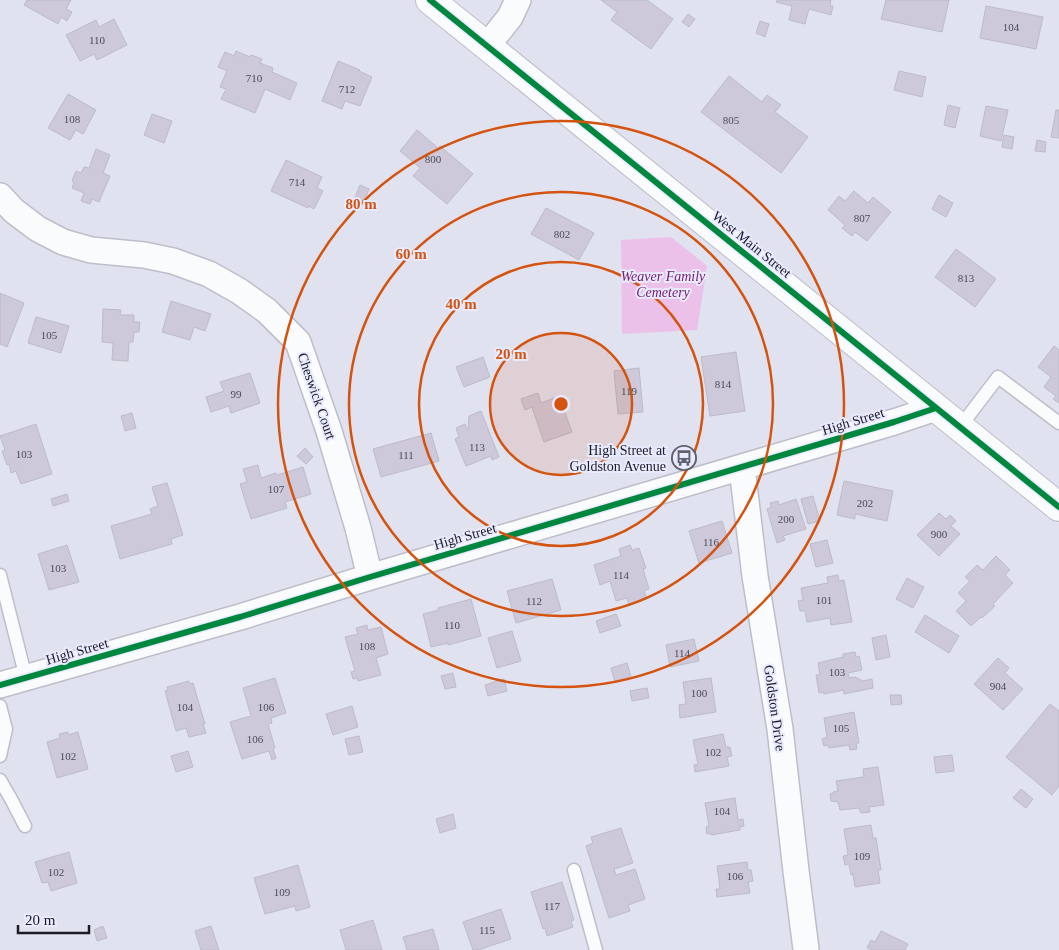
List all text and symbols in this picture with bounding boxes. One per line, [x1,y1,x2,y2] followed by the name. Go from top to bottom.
[1003,21,1020,33] house number: 104
[89,34,106,46] house number: 110
[246,72,263,84] house number: 710
[339,83,355,95] house number: 712
[64,113,81,125] house number: 108
[723,114,740,126] house number: 805
[425,153,442,165] house number: 800
[289,176,306,188] house number: 714
[345,196,377,212] text: 80 m
[709,208,794,281] street label: West Main Street
[854,212,871,224] house number: 807
[554,228,570,240] house number: 802
[395,246,427,262] text: 60 m
[621,269,706,300] park label: Weaver Family Cemetery
[958,272,975,284] house number: 813
[445,296,477,312] text: 40 m
[41,329,58,341] house number: 105
[495,346,527,362] text: 20 m
[295,351,338,442] street label: Cheswick Court
[715,378,732,390] house number: 814
[621,385,638,397] house number: 119
[231,388,242,400] house number: 99
[552,395,570,413] centre of rings
[820,405,886,438] street label: High Street
[469,441,486,453] house number: 113
[569,443,666,474] place label: High Street at Goldston Avenue
[671,445,697,471] bus stop icon: High Street at Goldston Avenue
[16,448,33,460] house number: 103
[398,449,414,461] house number: 111
[268,483,285,495] house number: 107
[857,497,873,509] house number: 202
[778,513,795,525] house number: 200
[432,520,498,553] street label: High Street
[931,528,948,540] house number: 900
[703,536,720,548] house number: 116
[50,562,67,574] house number: 103
[613,569,630,581] house number: 114
[816,594,832,606] house number: 101
[526,595,542,607] house number: 112
[444,619,461,631] house number: 110
[44,635,110,668] street label: High Street
[359,640,376,652] house number: 108
[674,647,691,659] house number: 114
[761,664,788,752] street label: Goldston Drive
[829,666,846,678] house number: 103
[990,680,1007,692] house number: 904
[691,687,708,699] house number: 100
[177,701,194,713] house number: 104
[258,701,275,713] house number: 106
[833,722,850,734] house number: 105
[247,733,264,745] house number: 106
[705,746,721,758] house number: 102
[60,750,76,762] house number: 102
[714,805,731,817] house number: 104
[854,850,871,862] house number: 109
[48,866,64,878] house number: 102
[727,870,744,882] house number: 106
[274,886,291,898] house number: 109
[544,900,561,912] house number: 117
[18,902,89,934] scale bar
[25,912,56,928] text: 20 m
[479,924,496,936] house number: 115

